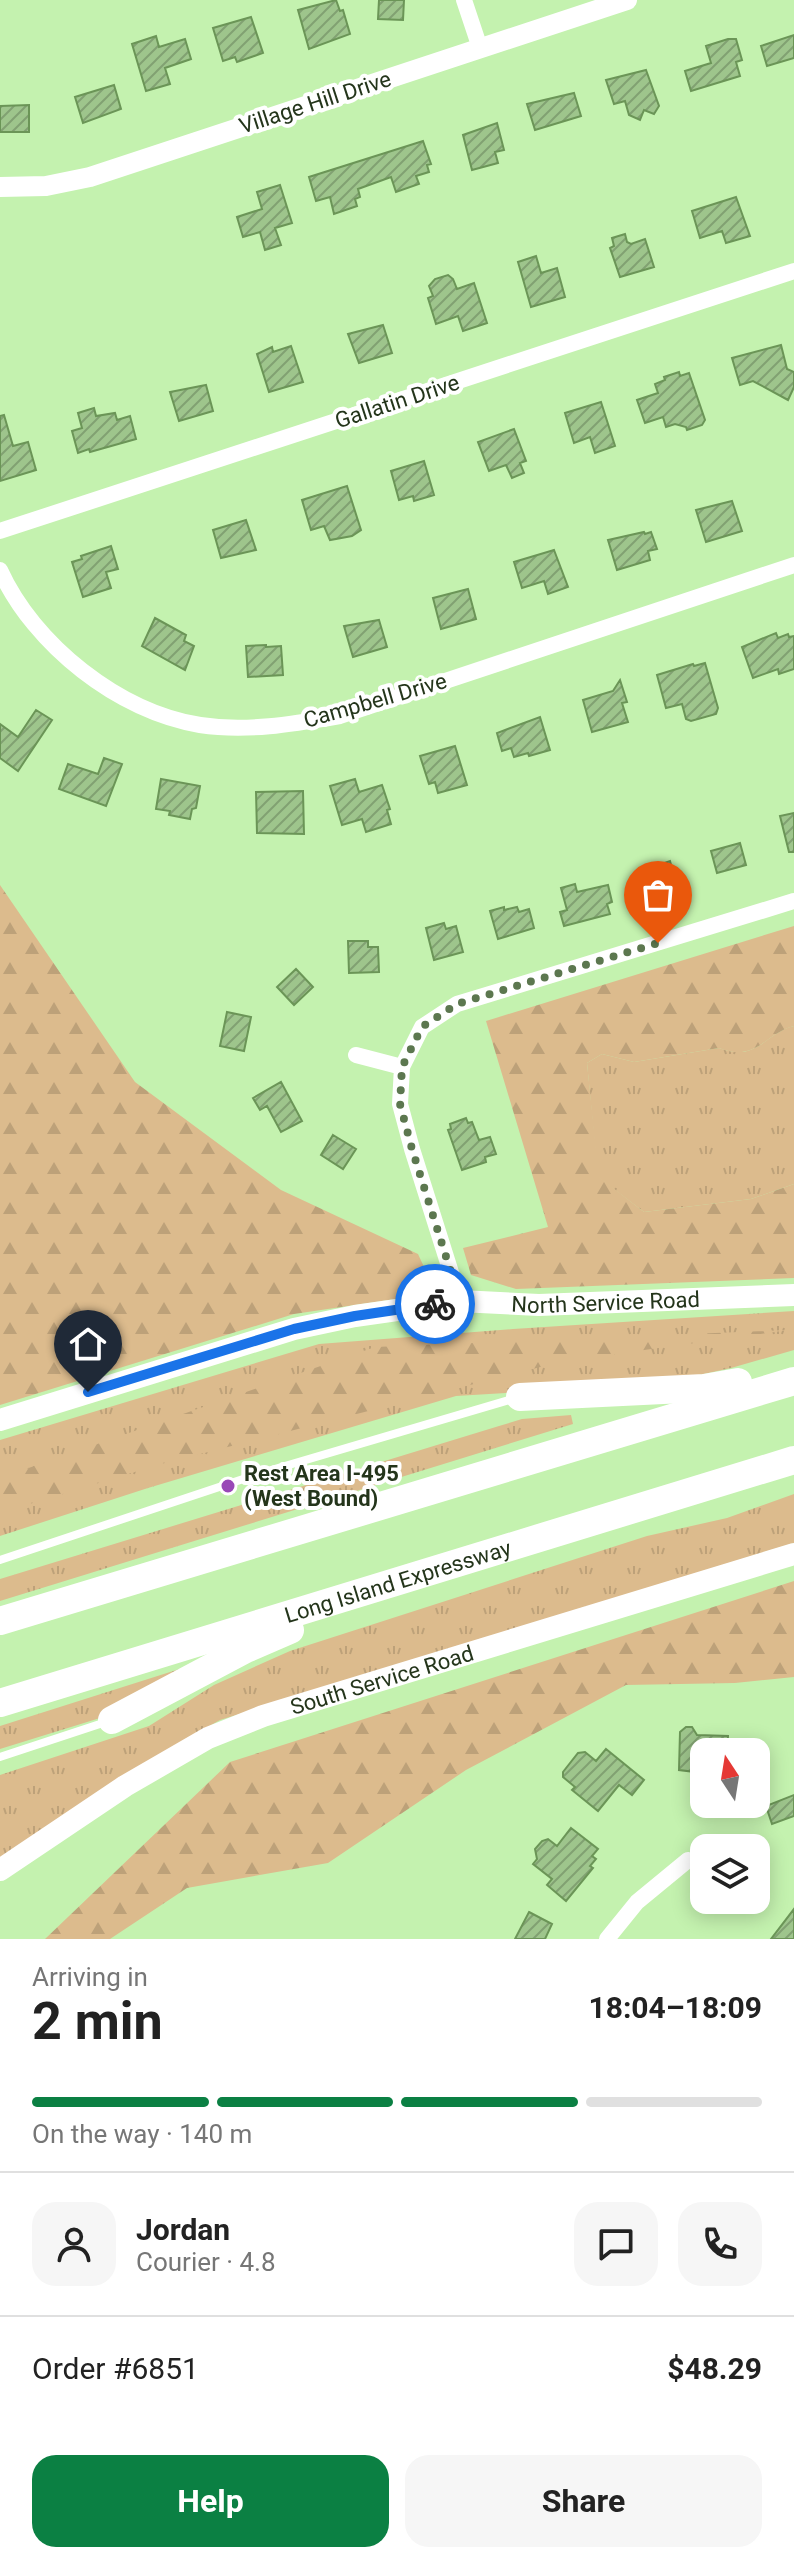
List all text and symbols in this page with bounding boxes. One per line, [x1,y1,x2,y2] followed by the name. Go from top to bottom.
[236,66,394,139] street label: Village Hill Drive
[332,370,462,433] street label: Gallatin Drive
[301,668,449,733] street label: Campbell Drive
[624,861,692,943] pin
[636,873,680,917] icon: bag
[395,1264,475,1344] courier
[413,1282,457,1326] icon: bike
[511,1287,700,1318] street label: North Service Road
[54,1310,122,1392] pin
[66,1322,110,1366] icon: home
[244,1461,399,1511] place label: Rest Area I-495 (West Bound)
[219,1477,237,1495] marker: Rest Area I-495 (West Bound)
[282,1535,515,1628] street label: Long Island Expressway
[287,1641,477,1720] street label: South Service Road
[690,1738,770,1818] north arrow
[690,1738,770,1914] map controls
[690,1834,770,1914] button: layers
[32,1962,148,1992] text: Arriving in
[588,1990,762,2025] text: 18:04–18:09
[32,1991,163,2052] text: 2 min
[32,2119,252,2149] text: On the way · 140 m
[32,2202,116,2286] button: person
[574,2202,658,2286] button: chat
[678,2202,762,2286] button: phone
[136,2212,230,2247] text: Jordan
[136,2247,276,2277] text: Courier · 4.8
[32,2351,199,2386] text: Order #6851
[667,2351,762,2386] text: $48.29
[32,2455,389,2547] button: Help
[405,2455,762,2547] button: Share

